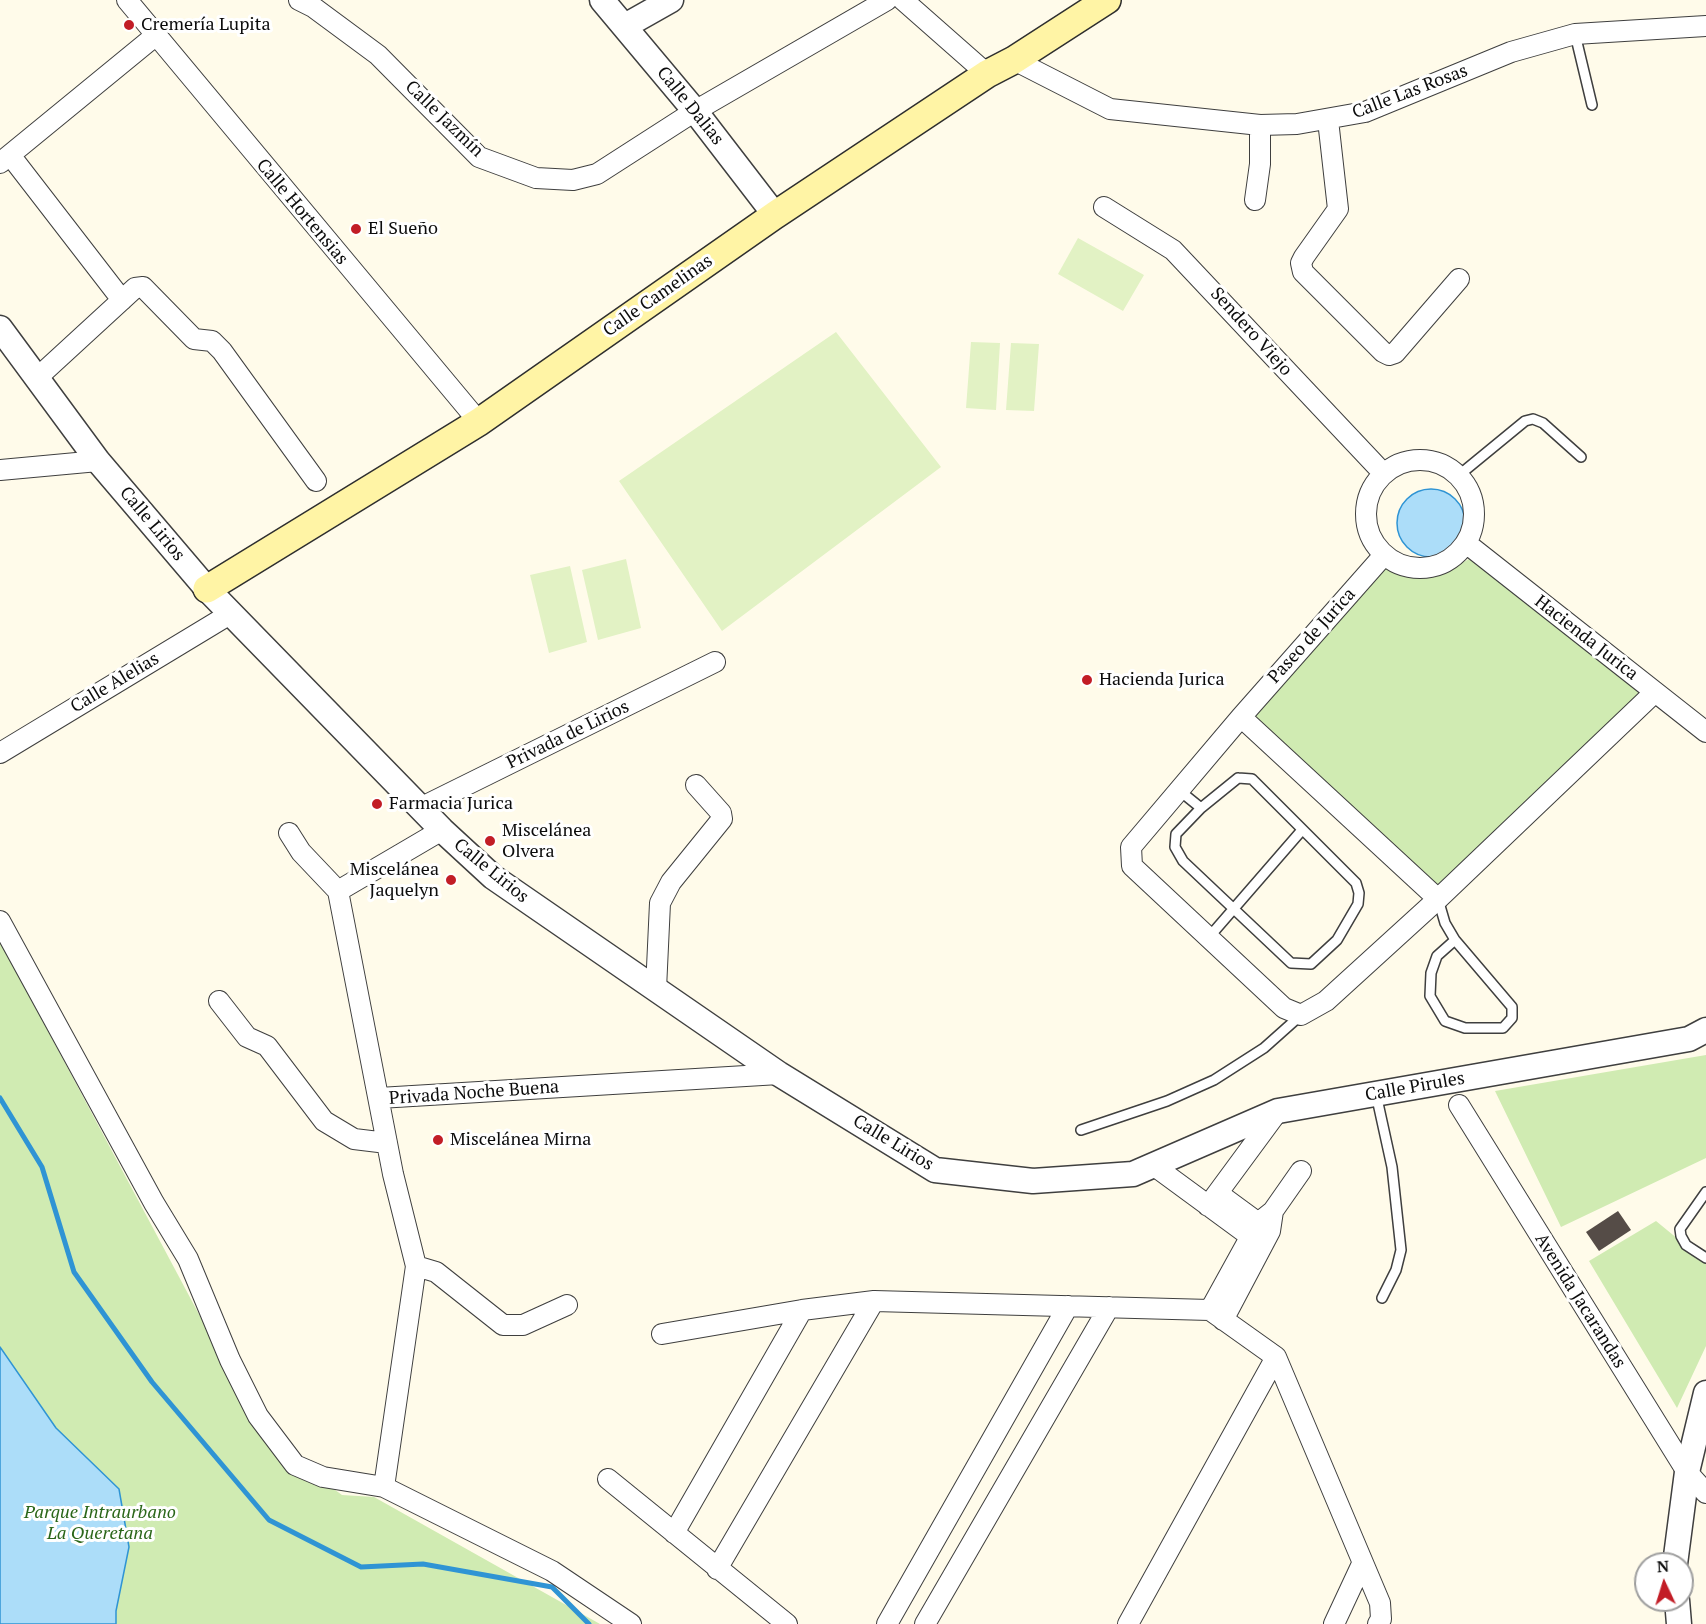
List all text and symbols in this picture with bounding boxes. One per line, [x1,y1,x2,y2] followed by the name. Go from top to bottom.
[141,14,271,36] place label: Cremería Lupita
[122,18,136,32] marker: Cremería Lupita
[1349,60,1471,124] street label: Calle Las Rosas
[652,62,728,150] street label: Calle Dalias
[400,76,488,162] street label: Calle Jazmín
[251,155,353,269] street label: Calle Hortensias
[368,218,438,240] place label: El Sueño
[349,222,363,236] marker: El Sueño
[599,250,717,342] street label: Calle Camelinas
[1206,283,1296,381] street label: Sendero Viejo
[115,482,189,566] street label: Calle Lirios
[1264,584,1360,688] street label: Paseo de Jurica
[1530,591,1642,685] street label: Hacienda Jurica
[67,648,163,718] street label: Calle Alelias
[1099,669,1224,691] place label: Hacienda Jurica
[1080,673,1094,687] marker: Hacienda Jurica
[503,696,633,774] street label: Privada de Lirios
[389,793,513,815] place label: Farmacia Jurica
[370,797,384,811] marker: Farmacia Jurica
[502,820,591,862] place label: Miscelánea Olvera
[449,834,533,908] street label: Calle Lirios
[483,834,497,848] marker: Miscelánea Olvera
[350,859,439,902] place label: Miscelánea Jaquelyn
[444,873,458,887] marker: Miscelánea Jaquelyn
[1364,1068,1466,1106] street label: Calle Pirules
[388,1076,560,1110] street label: Privada Noche Buena
[849,1110,937,1176] street label: Calle Lirios
[450,1129,591,1151] place label: Miscelánea Mirna
[431,1133,445,1147] marker: Miscelánea Mirna
[1530,1230,1630,1372] street label: Avenida Jacarandas
[24,1502,176,1544] park label: Parque Intraurbano La Queretana
[1634,1552,1694,1612] north arrow
[1656,1555,1670,1577] text: N

